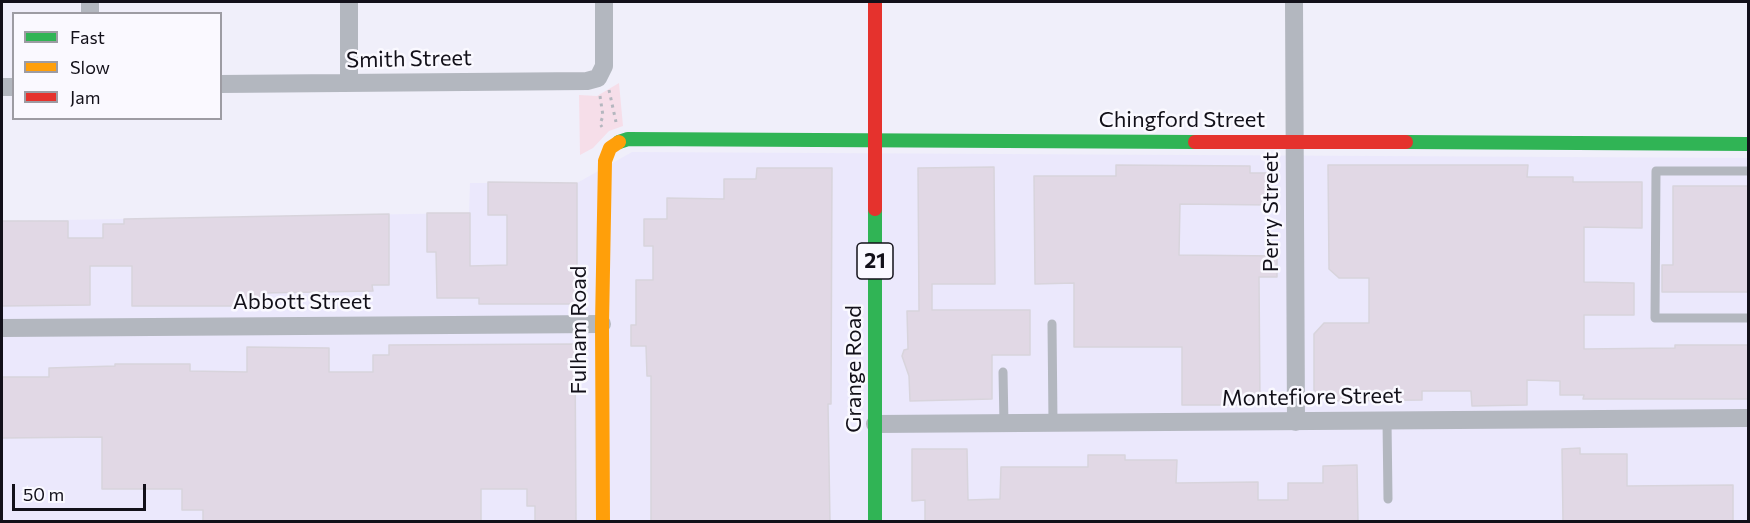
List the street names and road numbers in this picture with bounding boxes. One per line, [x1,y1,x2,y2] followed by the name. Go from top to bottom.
[346,45,472,73] street label: Smith Street
[1099,107,1265,133] street label: Chingford Street
[1258,152,1284,272] street label: Perry Street
[857,243,893,279] road number: 21
[566,265,592,395] street label: Fulham Road
[233,289,371,315] street label: Abbott Street
[841,305,867,433] street label: Grange Road
[1221,382,1403,412] street label: Montefiore Street

